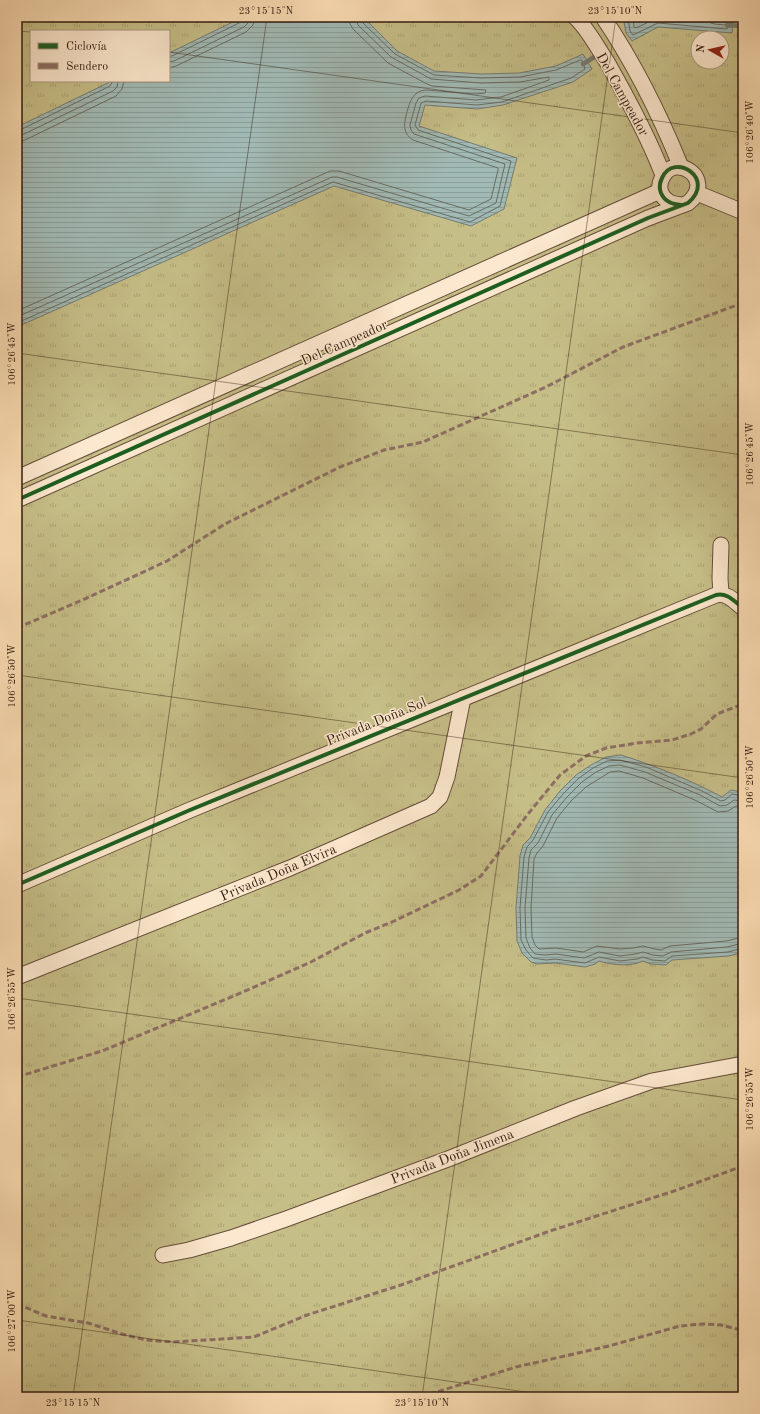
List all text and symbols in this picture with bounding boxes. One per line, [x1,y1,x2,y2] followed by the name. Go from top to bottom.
[239,6,294,16] text: 23°15'15"N
[588,6,643,16] text: 23°15'10"N
[30,30,170,82] legend
[690,30,730,70] north arrow
[66,41,107,53] text: Ciclovía
[696,43,708,54] text: N
[593,50,651,139] street label: Del Campeador
[66,61,108,73] text: Sendero
[745,100,755,164] text: 106°26'40"W
[299,317,390,368] street label: Del Campeador
[7,322,17,386] text: 106°26'45"W
[745,422,755,486] text: 106°26'45"W
[7,644,17,708] text: 106°26'50"W
[324,695,429,748] street label: Privada Doña Sol
[745,745,755,809] text: 106°26'50"W
[218,842,339,904] street label: Privada Doña Elvira
[7,967,17,1031] text: 106°26'55"W
[745,1067,755,1131] text: 106°26'55"W
[389,1127,516,1187] street label: Privada Doña Jimena
[7,1289,17,1353] text: 106°27'00"W
[46,1398,101,1408] text: 23°15'15"N
[395,1398,450,1408] text: 23°15'10"N

